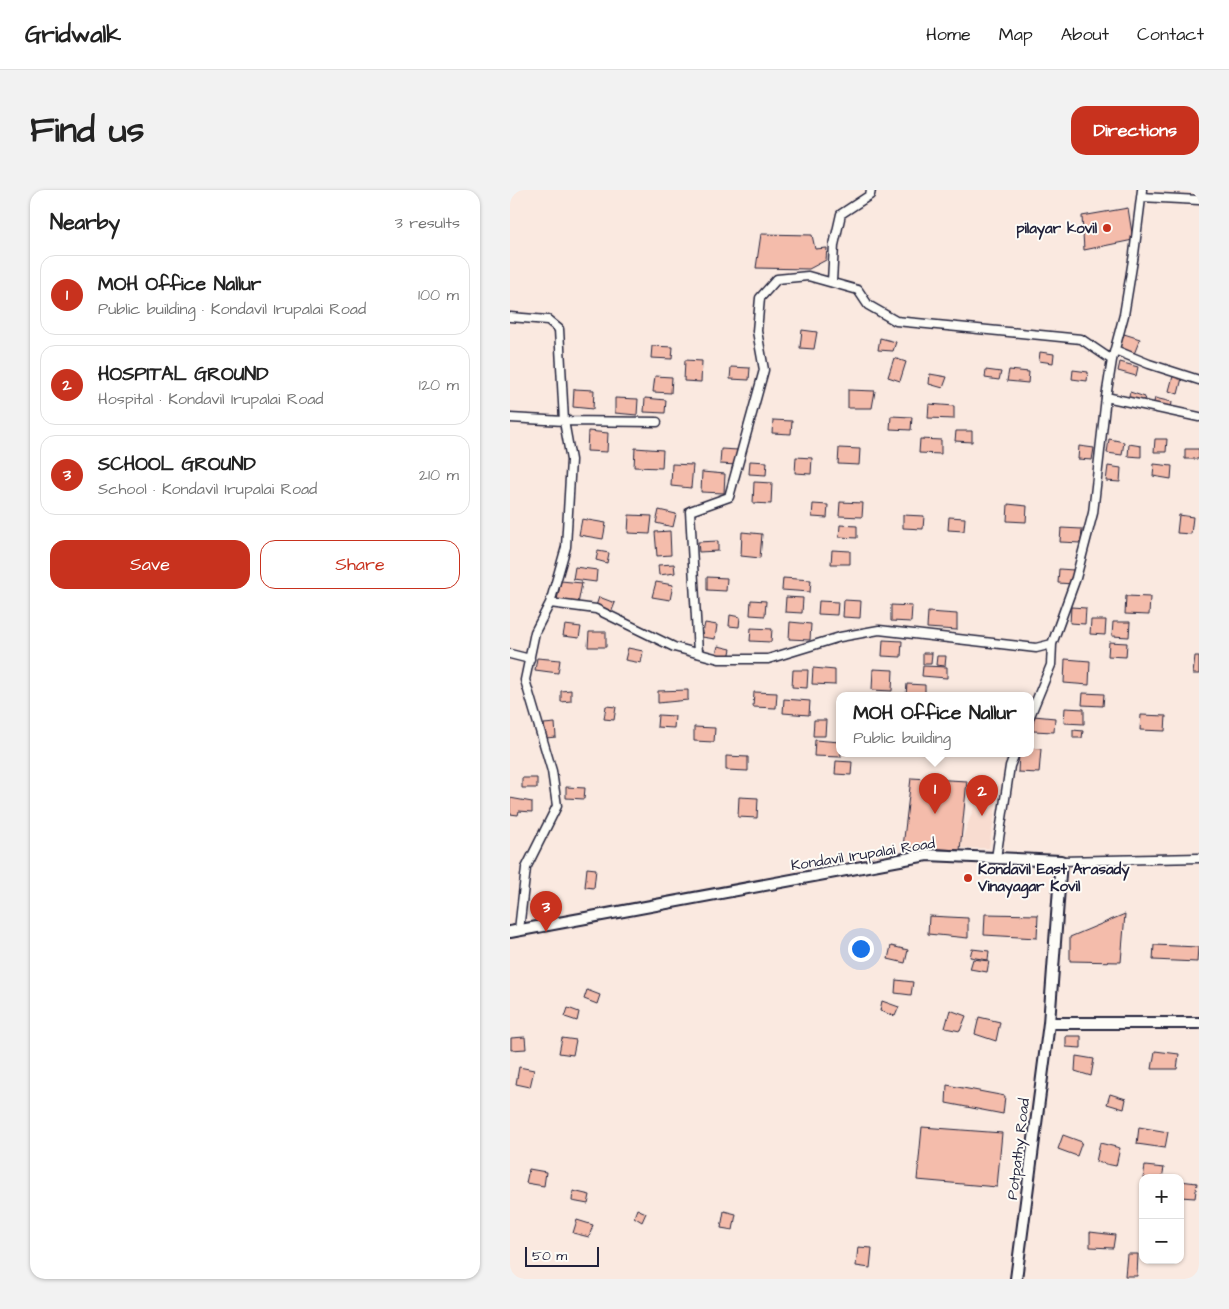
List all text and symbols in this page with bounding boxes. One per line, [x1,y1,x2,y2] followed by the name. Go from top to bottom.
[25,18,121,52] text: Gridwalk
[926,22,971,47] text: Home
[999,22,1033,47] text: Map
[1061,22,1109,47] text: About
[1137,22,1204,47] text: Contact
[30,106,144,155] text: Find us
[1071,106,1199,155] button: Directions
[50,208,120,237] text: Nearby
[395,212,460,234] text: 3 results
[1016,218,1098,240] place label: pilayar kovil
[1101,222,1113,234] marker: pilayar kovil
[98,271,261,298] text: MOH Office Nallur
[66,284,68,306] text: 1
[418,284,459,306] text: 100 m
[98,298,366,320] text: Public building · Kondavil Irupalai Road
[98,361,269,388] text: HOSPITAL GROUND
[62,374,72,396] text: 2
[419,374,459,396] text: 120 m
[98,388,324,410] text: Hospital · Kondavil Irupalai Road
[98,451,256,478] text: SCHOOL GROUND
[63,464,71,486] text: 3
[419,464,459,486] text: 210 m
[98,478,317,500] text: School · Kondavil Irupalai Road
[50,540,250,589] button: Save
[260,540,460,589] button: Share
[836,692,1034,757] popup
[853,700,1017,727] text: MOH Office Nallur
[853,727,951,749] text: Public building
[919,773,951,814] pin: 1
[966,775,998,816] pin: 2
[790,833,937,876] street label: Kondavil Irupalai Road
[977,859,1130,899] place label: Kondavil East Arasady Vinayagar Kovil
[962,872,974,884] marker: Kondavil East Arasady Vinayagar Kovil
[530,891,562,932] pin: 3
[848,936,874,962] your location
[1002,1097,1036,1201] street label: Potpathy Road
[1139,1174,1184,1264] map controls
[1139,1174,1184,1219] button: +
[1139,1219,1184,1264] button: −
[525,1244,599,1267] scale bar
[532,1246,567,1266] text: 50 m

